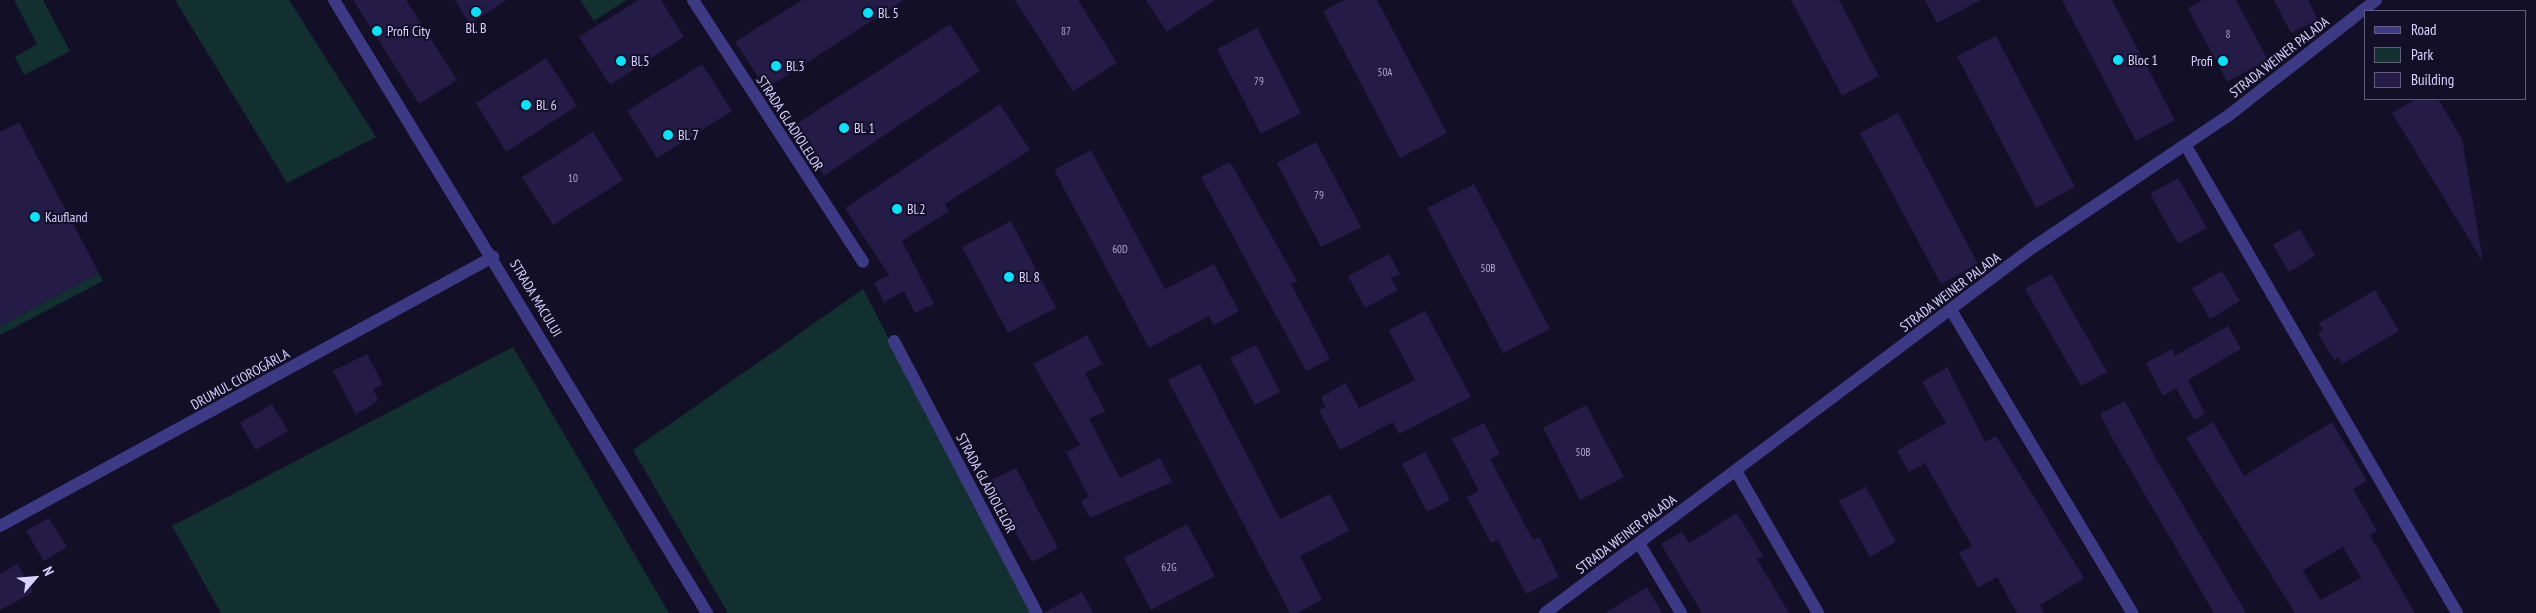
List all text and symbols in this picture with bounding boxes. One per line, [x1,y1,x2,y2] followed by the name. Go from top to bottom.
[878,5,900,21] place label: Bl. 5
[470,6,482,18] marker: Bl. B
[862,7,874,19] marker: Bl. 5
[2364,10,2526,100] legend
[2226,13,2332,101] street label: STRADA WEINER PALADA
[465,20,487,36] place label: Bl. B
[2411,20,2437,39] text: Road
[387,23,430,39] place label: Profi City
[1061,24,1071,38] house number: 87
[371,25,383,37] marker: Profi City
[2226,27,2230,41] house number: 8
[2411,45,2433,64] text: Park
[2128,52,2158,68] place label: Bloc 1
[631,53,650,69] place label: Bl.5
[2191,53,2213,69] place label: Profi
[2112,54,2124,66] marker: Bloc 1
[615,55,627,67] marker: Bl.5
[2217,55,2229,67] marker: Profi
[786,58,805,74] place label: Bl.3
[770,60,782,72] marker: Bl.3
[1377,65,1393,79] house number: 50A
[2411,70,2454,89] text: Building
[753,72,827,174] street label: STRADA GLADIOLELOR
[1254,74,1264,88] house number: 79
[536,97,558,113] place label: Bl. 6
[520,99,532,111] marker: Bl. 6
[854,120,876,136] place label: Bl. 1
[838,122,850,134] marker: Bl. 1
[678,127,700,143] place label: Bl. 7
[662,129,674,141] marker: Bl. 7
[568,171,578,185] house number: 10
[1314,188,1324,202] house number: 79
[907,201,926,217] place label: Bl.2
[891,203,903,215] marker: Bl.2
[45,209,88,225] place label: Kaufland
[29,211,41,223] marker: Kaufland
[1112,242,1128,256] house number: 60D
[1896,249,2004,335] street label: STRADA WEINER PALADA
[506,256,566,340] street label: STRADA MACULUI
[1480,261,1496,275] house number: 50B
[1019,269,1041,285] place label: Bl. 8
[1003,271,1015,283] marker: Bl. 8
[188,345,292,413] street label: DRUMUL CIOROGÂRLA
[953,430,1019,536] street label: STRADA GLADIOLELOR
[1575,445,1591,459] house number: 50B
[1572,491,1680,577] street label: STRADA WEINER PALADA
[10,553,60,603] north arrow
[1161,560,1177,574] house number: 62G
[39,564,58,579] text: N

